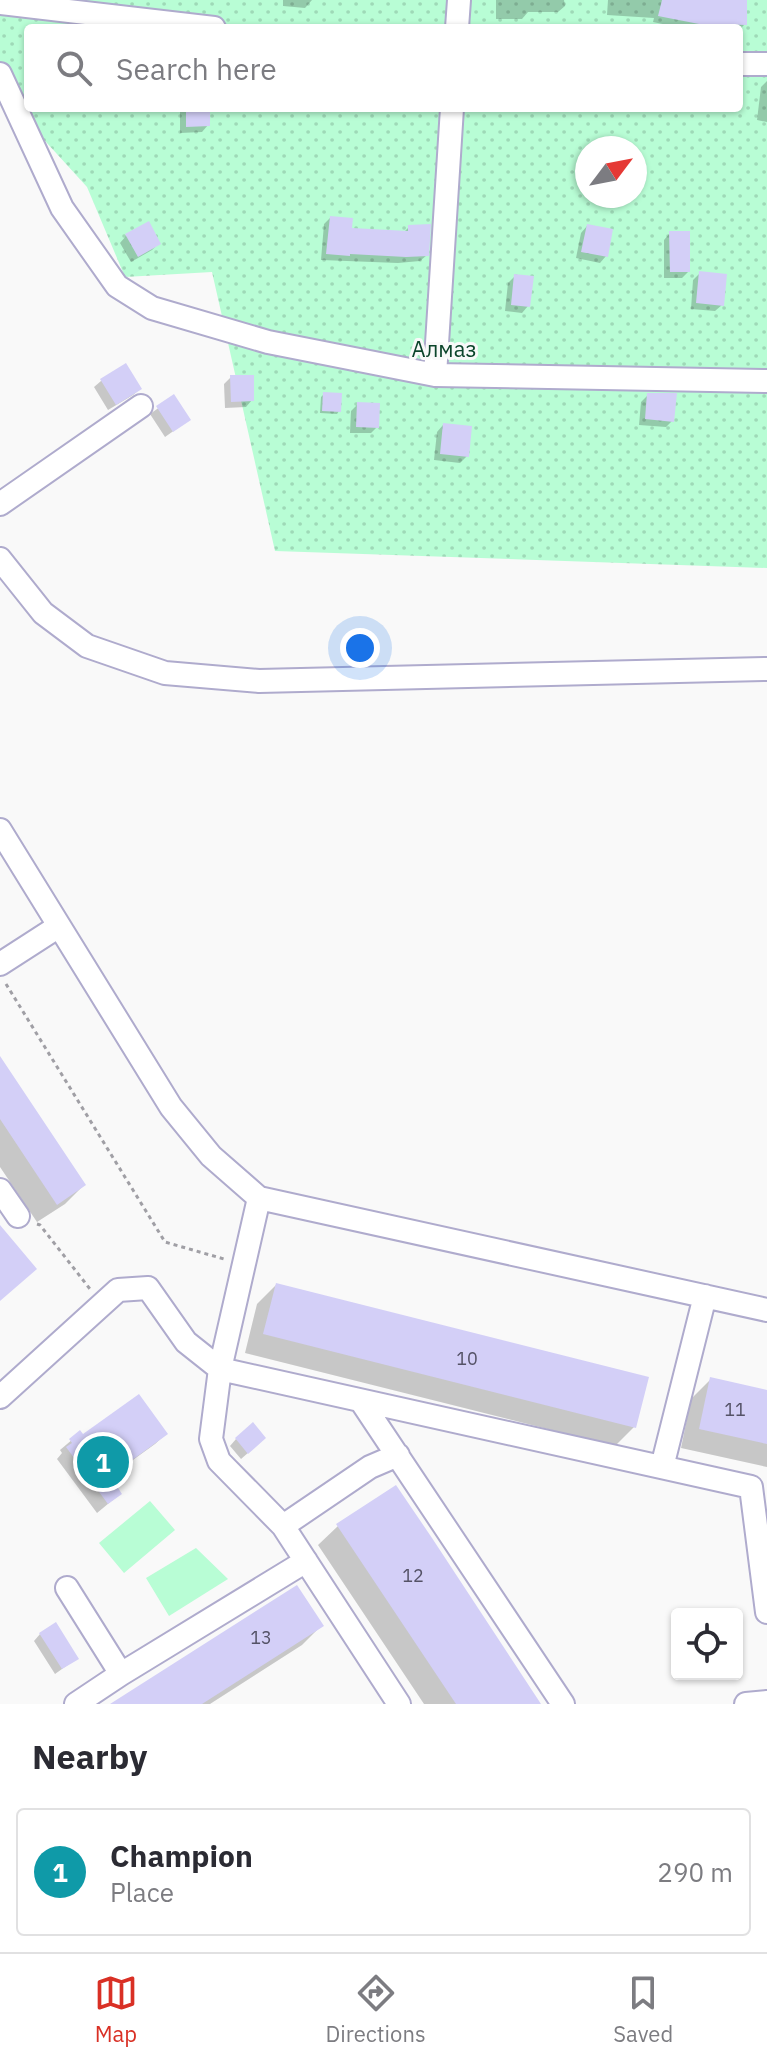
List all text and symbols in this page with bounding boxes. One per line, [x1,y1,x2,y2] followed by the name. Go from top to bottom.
[24,24,743,112] search box
[52,46,96,90] icon: search
[116,49,277,88] text: Search here
[575,136,647,208] north arrow
[412,334,476,363] park label: Алмаз
[340,628,380,668] your location
[456,1347,478,1370] house number: 10
[724,1398,746,1421] house number: 11
[77,1432,129,1492] pin: 1
[402,1564,424,1587] house number: 12
[671,1608,743,1680] map controls
[671,1608,743,1680] button: locate
[250,1626,272,1649] house number: 13
[32,1734,147,1778] text: Nearby
[110,1836,253,1875] text: Champion
[52,1855,68,1889] text: 1
[657,1855,733,1889] text: 290 m
[110,1875,174,1909] text: Place
[94,1971,138,2048] tab: Map
[326,1971,426,2048] tab: Directions
[613,1971,673,2048] tab: Saved

